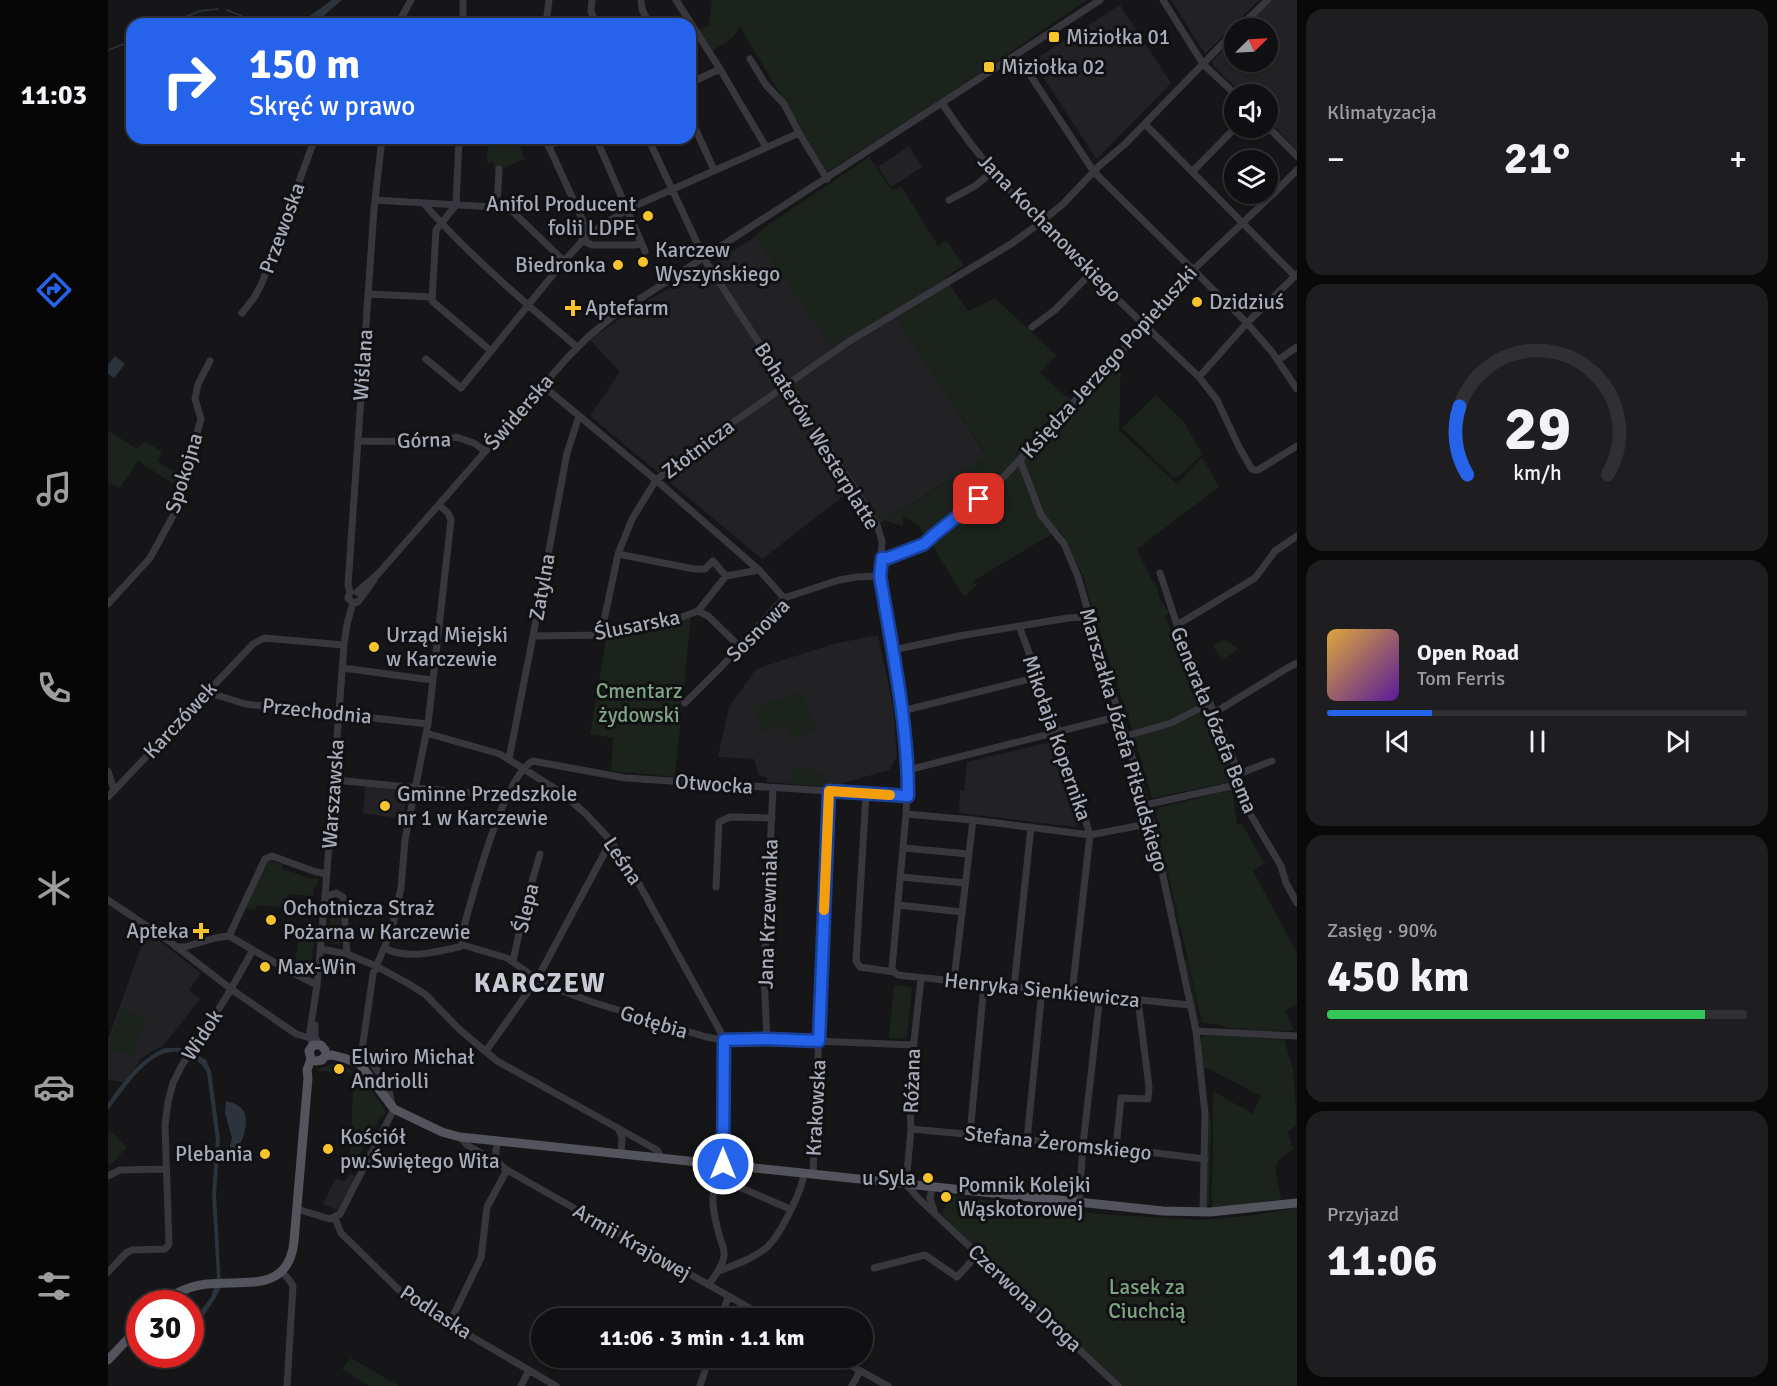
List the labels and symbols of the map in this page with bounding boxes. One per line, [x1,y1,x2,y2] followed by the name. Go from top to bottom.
[1224,18,1278,72] north arrow
[1066,24,1170,50] place label: Miziołka 01
[1047,30,1061,44] marker: Miziołka 01
[1001,54,1105,80] place label: Miziołka 02
[982,60,996,74] marker: Miziołka 02
[972,148,1128,308] street label: Jana Kochanowskiego
[254,179,310,277] street label: Przewoska
[486,191,636,241] place label: Anifol Producent folii LDPE
[641,209,655,223] marker: Anifol Producent folii LDPE
[655,237,780,287] place label: Karczew Wyszyńskiego
[515,252,606,278] place label: Biedronka
[636,255,650,269] marker: Karczew Wyszyńskiego
[611,258,625,272] marker: Biedronka
[1016,260,1202,464] street label: Księdza Jerzego Popiełuszki
[1209,289,1284,315] place label: Dzidziuś
[585,295,669,321] place label: Aptefarm
[1190,295,1204,309] marker: Dzidziuś
[566,301,580,315] marker: Aptefarm
[348,328,378,402] street label: Wiślana
[749,338,885,534] street label: Bohaterów Westerplatte
[479,369,559,455] street label: Świderska
[657,413,739,485] street label: Złotnicza
[396,426,452,454] street label: Górna
[159,430,209,516] street label: Spokojna
[953,473,1004,524] pin
[523,552,561,622] street label: Zatylna
[721,593,795,667] street label: Sosnowa
[592,604,682,646] street label: Ślusarska
[1074,605,1174,875] street label: Marszałka Józefa Piłsudskiego
[386,622,508,672] place label: Urząd Miejski w Karczewie
[1165,623,1263,817] street label: Generała Józefa Bema
[367,640,381,654] marker: Urząd Miejski w Karczewie
[1017,652,1097,824] street label: Mikołaja Kopernika
[138,676,223,764] street label: Karczówek
[596,678,682,728] park label: Cmentarz żydowski
[261,692,373,730] street label: Przechodnia
[316,738,350,850] street label: Warszawska
[674,768,754,800] street label: Otwocka
[397,781,577,831] place label: Gminne Przedszkole nr 1 w Karczewie
[378,799,392,813] marker: Gminne Przedszkole nr 1 w Karczewie
[598,832,648,890] street label: Leśna
[752,839,784,989] street label: Jana Krzewniaka
[507,881,545,935] street label: Ślepa
[283,895,471,945] place label: Ochotnicza Straż Pożarna w Karczewie
[264,913,278,927] marker: Ochotnicza Straż Pożarna w Karczewie
[126,918,189,944] place label: Apteka
[194,924,208,938] marker: Apteka
[277,954,356,980] place label: Max-Win
[258,960,272,974] marker: Max-Win
[474,967,606,1000] district label: KARCZEW
[943,967,1141,1013] street label: Henryka Sienkiewicza
[617,999,691,1045] street label: Gołębia
[176,1004,228,1066] street label: Widok
[351,1044,475,1094] place label: Elwiro Michał Andriolli
[898,1048,926,1114] street label: Różana
[800,1059,832,1157] street label: Krakowska
[332,1062,346,1076] marker: Elwiro Michał Andriolli
[963,1120,1153,1166] street label: Stefana Żeromskiego
[340,1124,500,1174] place label: Kościół pw.Świętego Wita
[691,1132,755,1196] position arrow
[175,1141,253,1167] place label: Plebania
[321,1142,335,1156] marker: Kościół pw.Świętego Wita
[258,1147,272,1161] marker: Plebania
[862,1165,916,1191] place label: u Syla
[921,1171,935,1185] marker: u Syla
[958,1172,1091,1222] place label: Pomnik Kolejki Wąskotorowej
[939,1190,953,1204] marker: Pomnik Kolejki Wąskotorowej
[568,1198,696,1286] street label: Armii Krajowej
[963,1239,1087,1357] street label: Czerwona Droga
[1108,1274,1186,1324] park label: Lasek za Ciuchcią
[395,1279,477,1345] street label: Podlaska
[126,1290,204,1368] speed limit sign: 30

